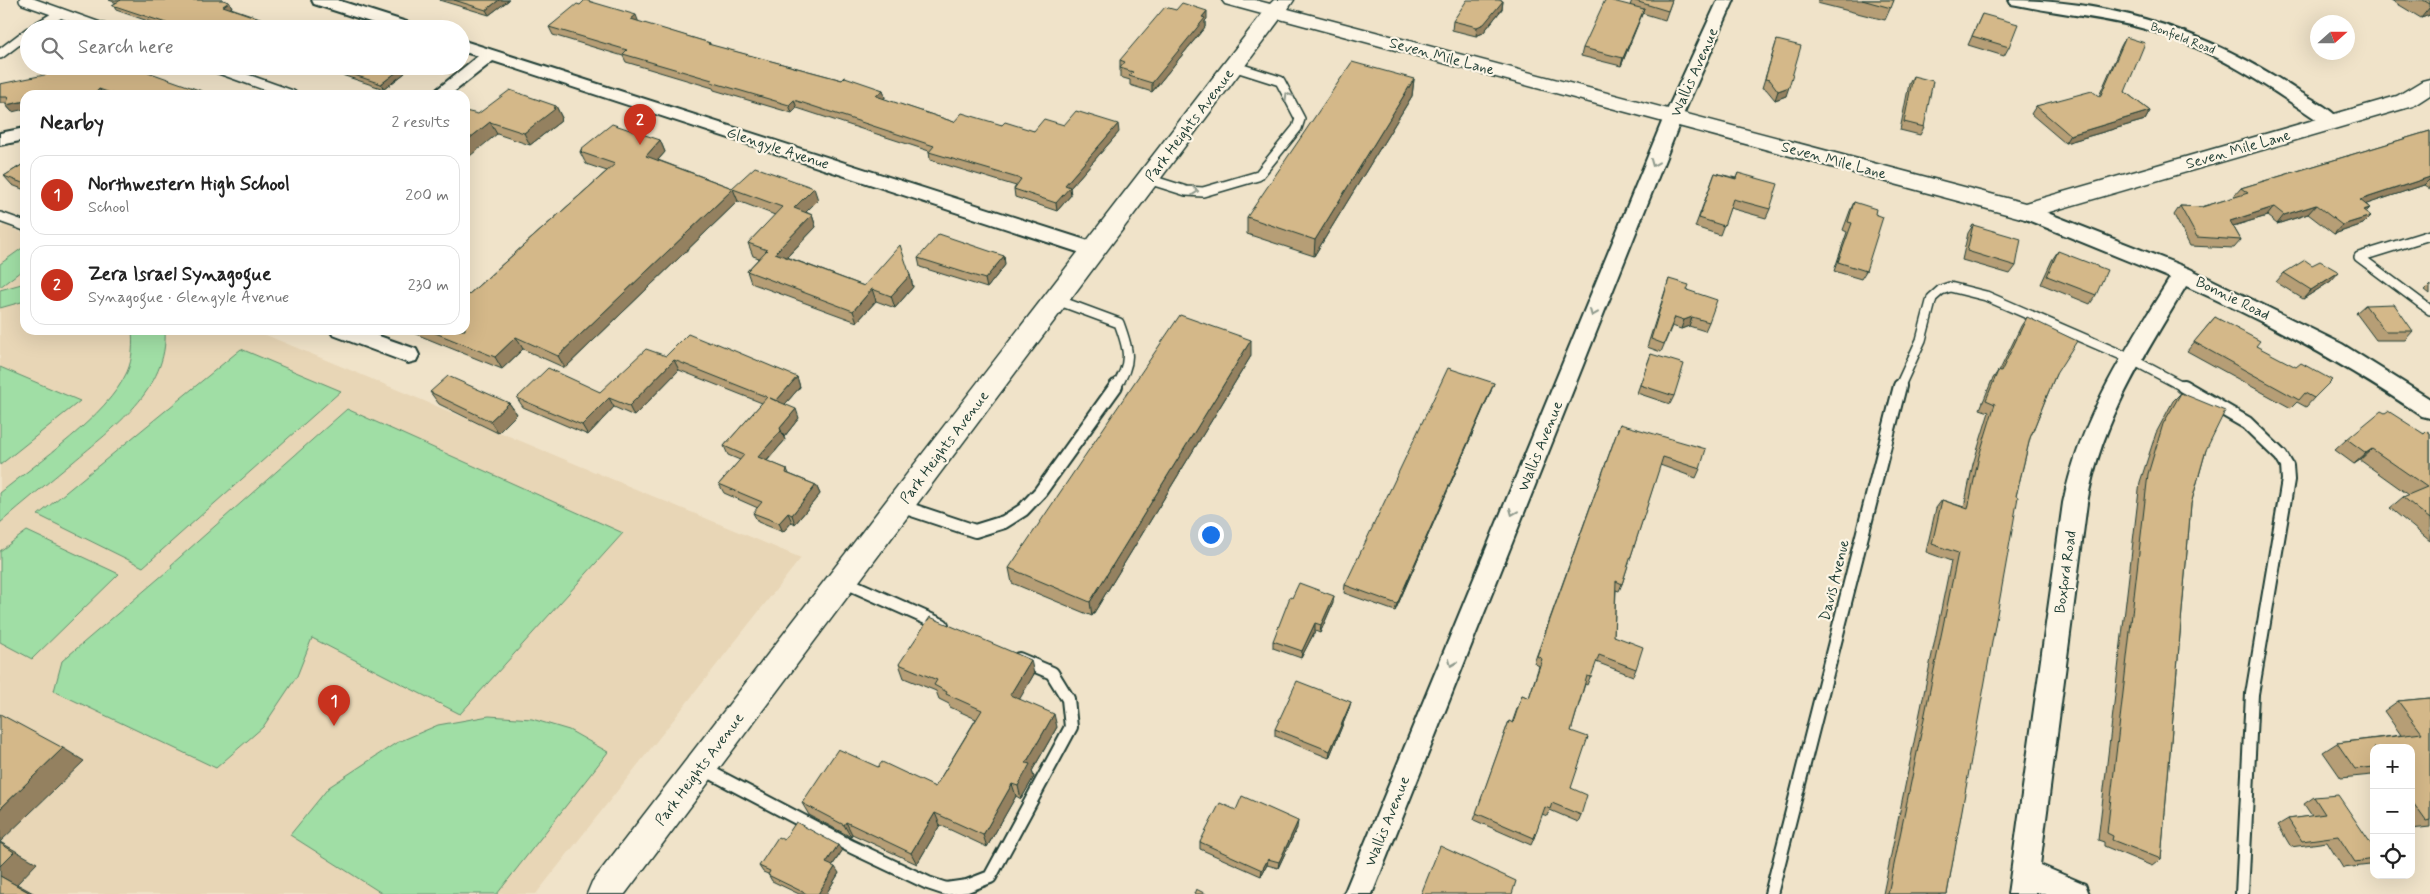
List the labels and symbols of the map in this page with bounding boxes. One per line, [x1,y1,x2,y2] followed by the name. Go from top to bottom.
[2310,15,2355,60] north arrow
[2148,19,2217,59] street label: Bonfield Road
[1666,25,1724,120] street label: Wallis Avenue
[1387,33,1497,81] street label: Seven Mile Lane
[1141,65,1239,186] street label: Park Heights Avenue
[1285,92,1295,101] one-way arrow
[624,104,656,145] pin: 2
[724,123,832,175] street label: Glengyle Avenue
[2184,125,2293,174] street label: Seven Mile Lane
[1779,137,1889,185] street label: Seven Mile Lane
[1650,158,1660,166] one-way arrow
[1191,186,1199,197] one-way arrow
[2192,272,2273,325] street label: Bonnie Road
[1589,308,1600,317] one-way arrow
[896,387,994,508] street label: Park Heights Avenue
[1514,398,1568,494] street label: Wallis Avenue
[1508,507,1519,516] one-way arrow
[1198,522,1224,548] your location
[2050,529,2084,615] street label: Boxford Road
[1815,537,1855,623] street label: Davis Avenue
[1447,658,1458,667] one-way arrow
[318,685,350,726] pin: 1
[651,709,749,830] street label: Park Heights Avenue
[1361,773,1415,869] street label: Wallis Avenue

